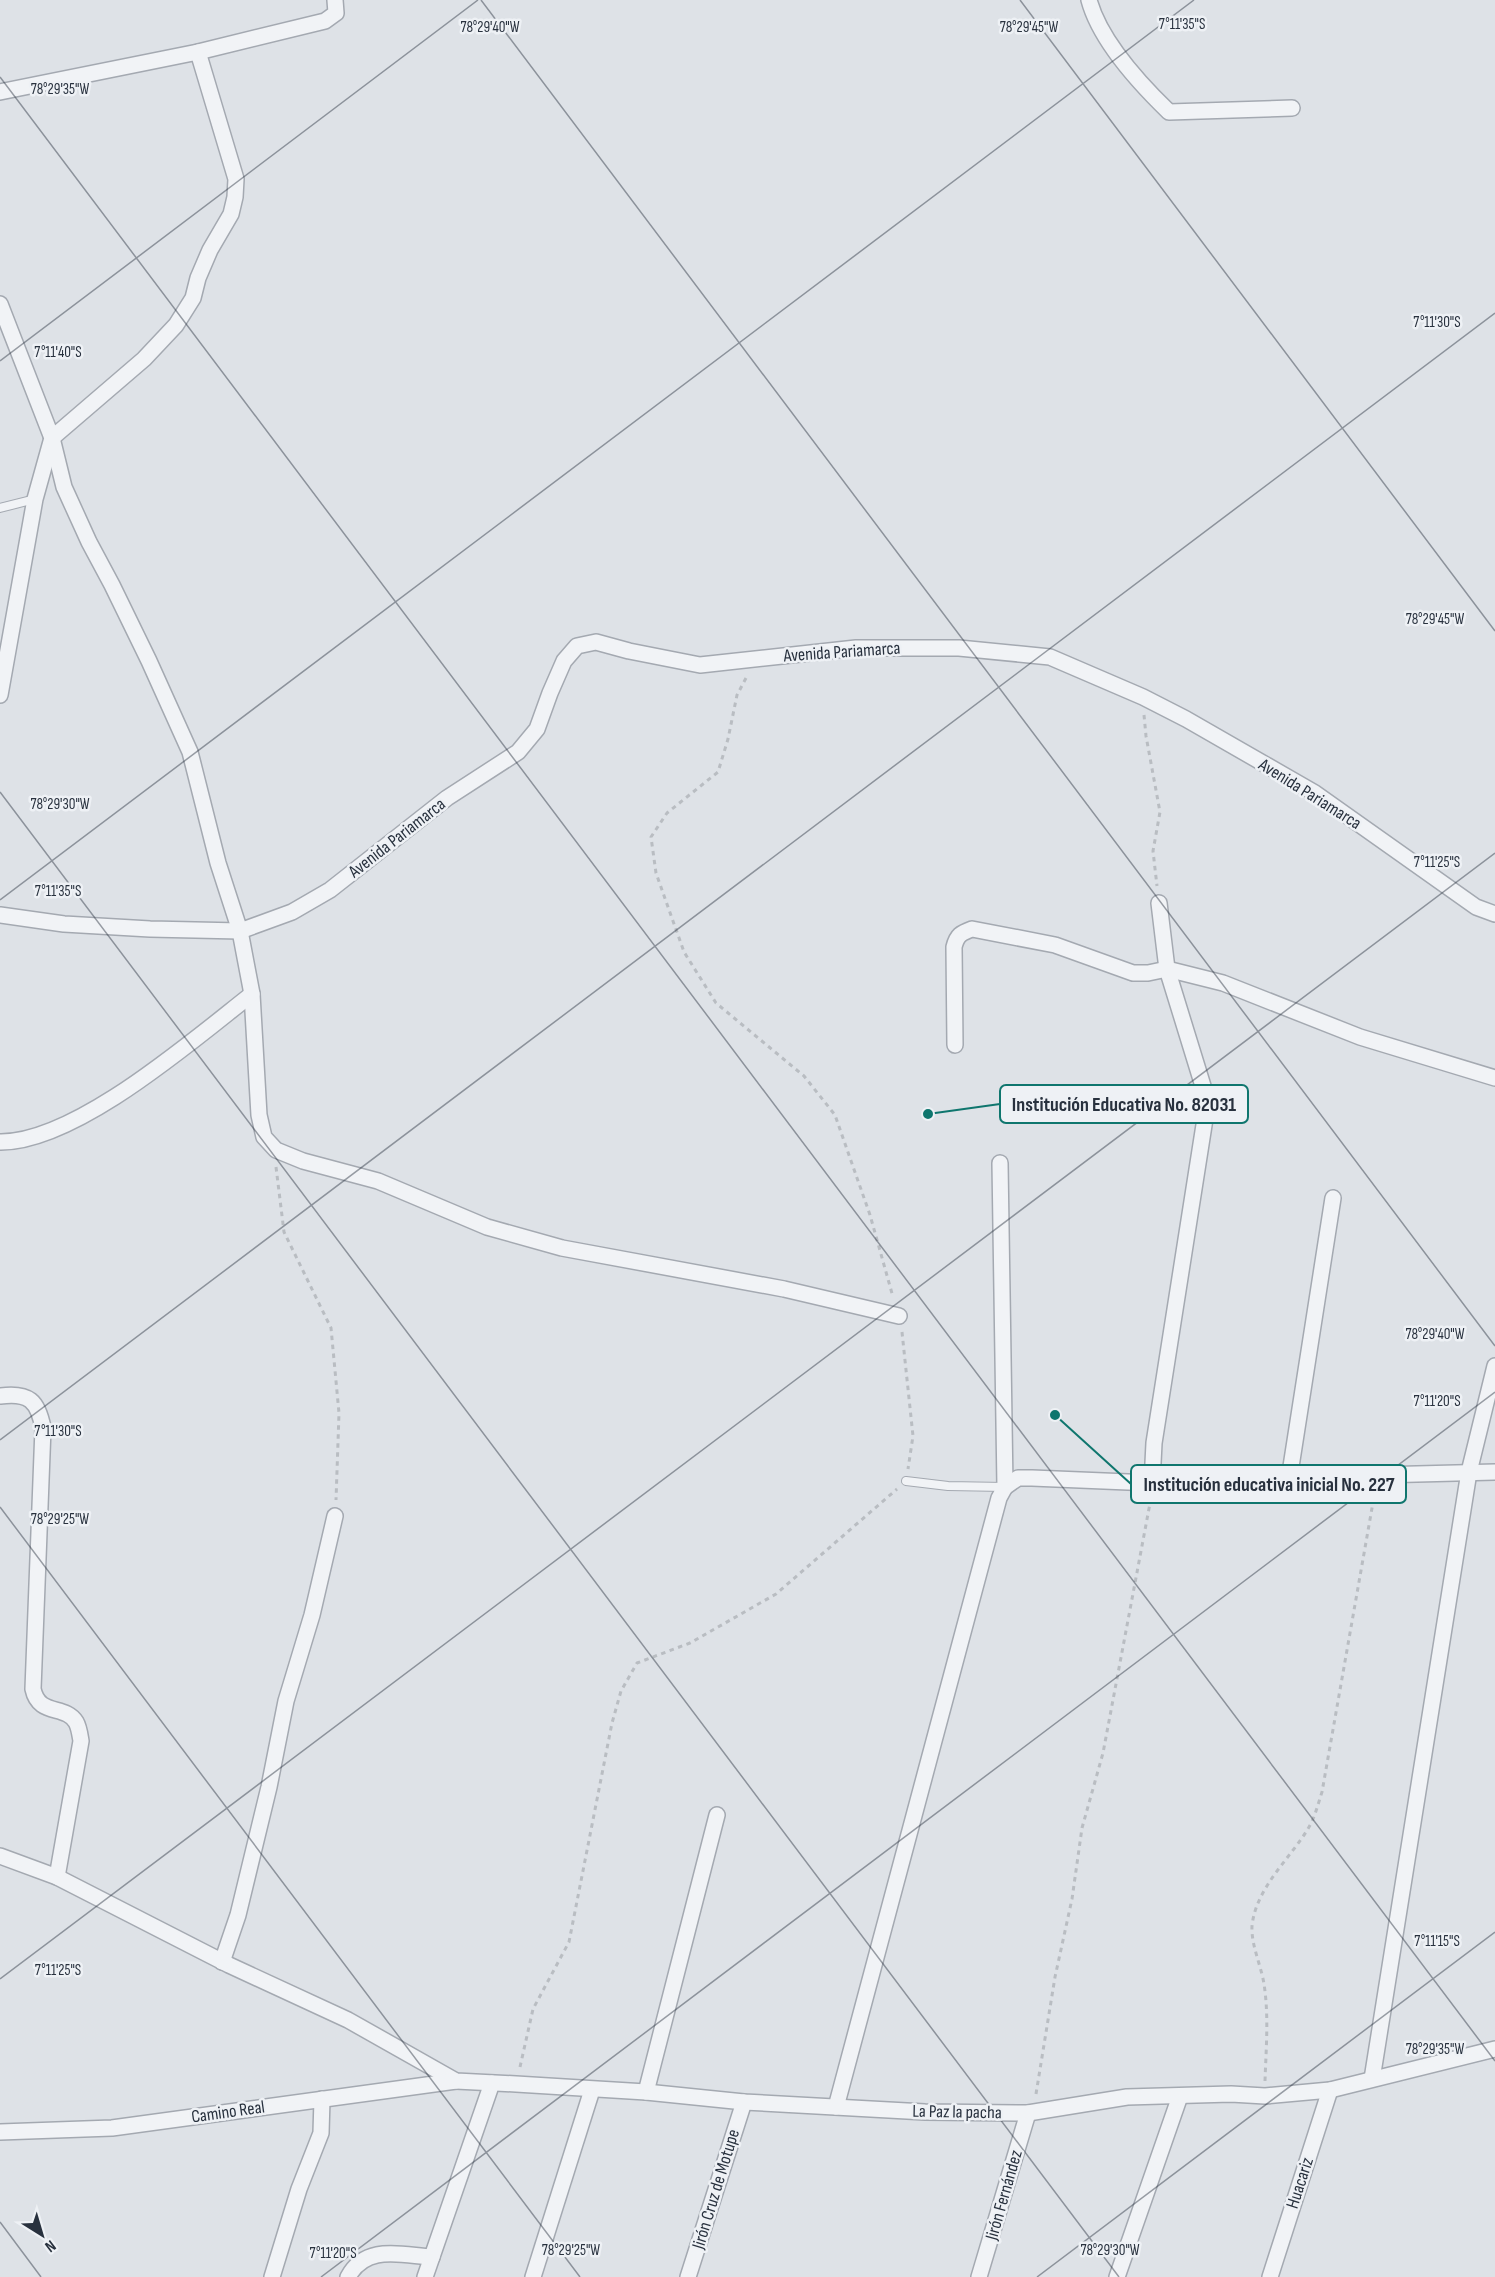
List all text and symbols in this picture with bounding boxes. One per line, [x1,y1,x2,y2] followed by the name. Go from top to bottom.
[1159,15,1205,34] text: 7°11'35"S
[460,18,520,37] text: 78°29'40"W
[1000,18,1058,37] text: 78°29'45"W
[31,80,89,99] text: 78°29'35"W
[1413,313,1461,332] text: 7°11'30"S
[34,343,82,362] text: 7°11'40"S
[1406,610,1464,629] text: 78°29'45"W
[782,637,901,667] street label: Avenida Pariamarca
[1254,754,1365,834] street label: Avenida Pariamarca
[344,794,450,883] street label: Avenida Pariamarca
[30,795,90,814] text: 78°29'30"W
[1414,853,1460,872] text: 7°11'25"S
[35,882,81,901] text: 7°11'35"S
[1000,1085,1248,1123] callout: Institución Educativa No. 82031
[1012,1093,1236,1117] text: Institución Educativa No. 82031
[1405,1325,1465,1344] text: 78°29'40"W
[1413,1392,1461,1411] text: 7°11'20"S
[34,1422,82,1441] text: 7°11'30"S
[1131,1465,1406,1503] callout: Institución educativa inicial No. 227
[1144,1473,1395,1497] text: Institución educativa inicial No. 227
[31,1510,89,1529] text: 78°29'25"W
[1414,1932,1460,1951] text: 7°11'15"S
[35,1961,81,1980] text: 7°11'25"S
[1406,2040,1464,2059] text: 78°29'35"W
[190,2096,266,2128] street label: Camino Real
[912,2101,1002,2123] street label: La Paz la pacha
[688,2127,744,2252] street label: Jirón Cruz de Motupe
[981,2147,1027,2243] street label: Jirón Fernández
[1282,2154,1318,2211] street label: Huacariz
[12,2205,72,2265] north arrow
[41,2236,59,2256] text: N
[542,2241,600,2260] text: 78°29'25"W
[1080,2241,1140,2260] text: 78°29'30"W
[309,2244,357,2263] text: 7°11'20"S

